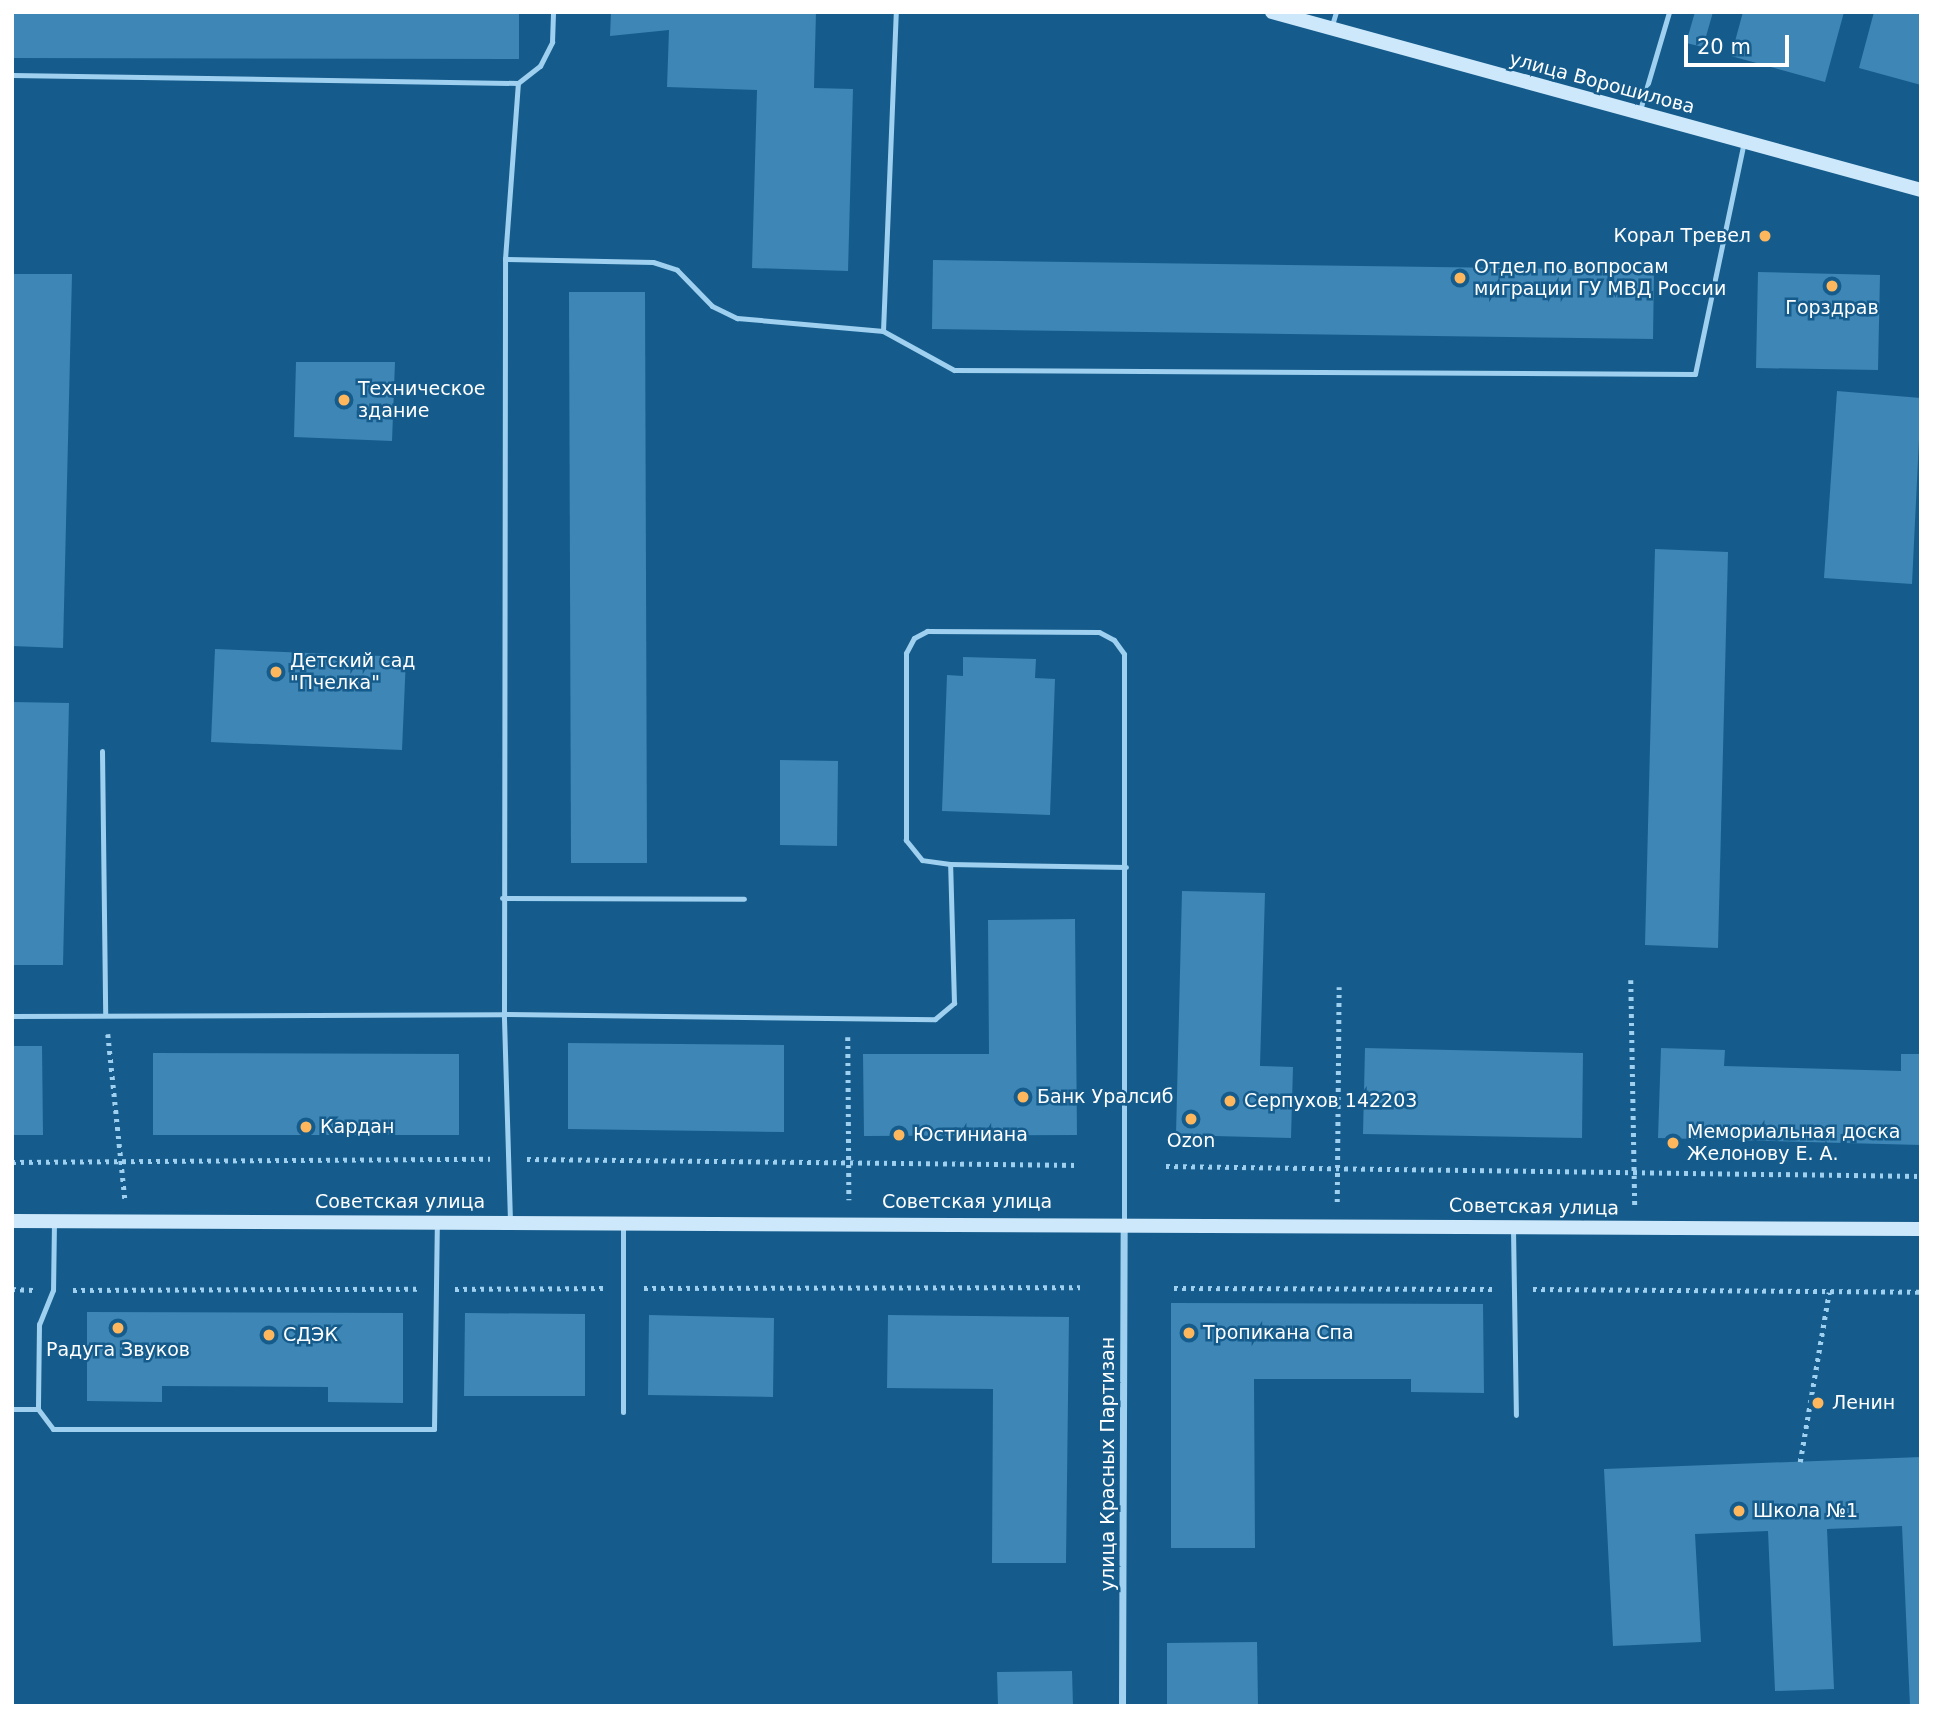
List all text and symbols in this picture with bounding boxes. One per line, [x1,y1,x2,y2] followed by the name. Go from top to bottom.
[1688,21,1793,65] scale bar
[1697,35,1751,59] text: 20 m
[1507,47,1697,119] street label: улица Ворошилова
[1614,225,1751,247] place label: Корал Тревел
[1757,228,1773,244] marker: Корал Тревел
[1474,256,1726,300] place label: Отдел по вопросам миграции ГУ МВД России
[1452,270,1468,286] marker: Отдел по вопросам миграции ГУ МВД России
[1824,278,1840,294] marker: Горздрав
[1785,297,1879,319] place label: Горздрав
[358,378,485,422] place label: Техническое здание
[336,392,352,408] marker: Техническое здание
[290,650,415,694] place label: Детский сад "Пчелка"
[268,664,284,680] marker: Детский сад "Пчелка"
[1037,1086,1174,1108] place label: Банк Уралсиб
[1015,1089,1031,1105] marker: Банк Уралсиб
[1244,1090,1417,1112] place label: Серпухов 142203
[1222,1093,1238,1109] marker: Серпухов 142203
[1183,1111,1199,1127] marker: Ozon
[320,1116,394,1138] place label: Кардан
[298,1119,314,1135] marker: Кардан
[1687,1121,1900,1165] place label: Мемориальная доска Желонову Е. А.
[913,1124,1028,1146] place label: Юстиниана
[891,1127,907,1143] marker: Юстиниана
[1167,1130,1215,1152] place label: Ozon
[1665,1135,1681,1151] marker: Мемориальная доска Желонову Е. А.
[315,1191,485,1213] street label: Советская улица
[882,1191,1052,1213] street label: Советская улица
[1449,1194,1619,1220] street label: Советская улица
[110,1320,126,1336] marker: Радуга Звуков
[1203,1322,1354,1344] place label: Тропикана Спа
[283,1324,338,1346] place label: СДЭК
[1181,1325,1197,1341] marker: Тропикана Спа
[261,1327,277,1343] marker: СДЭК
[1097,1337,1119,1591] street label: улица Красных Партизан
[46,1339,190,1361] place label: Радуга Звуков
[1832,1392,1895,1414] place label: Ленин
[1810,1395,1826,1411] marker: Ленин
[1753,1500,1858,1522] place label: Школа №1
[1731,1503,1747,1519] marker: Школа №1

